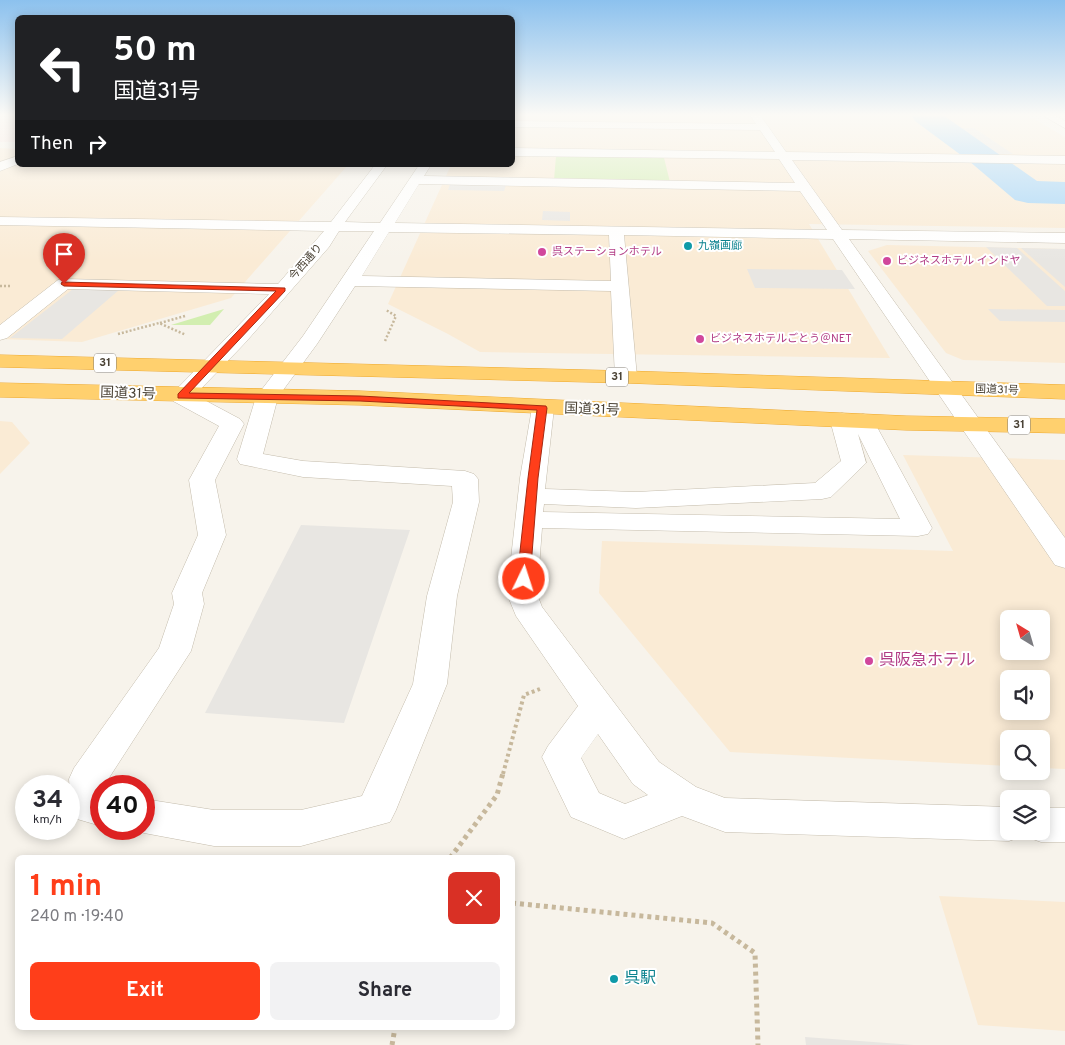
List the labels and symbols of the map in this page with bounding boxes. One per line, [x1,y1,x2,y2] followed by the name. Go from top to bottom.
[43,233,85,284] pin
[698,239,742,253] place label: 九嶺画廊
[682,240,694,252] marker: 九嶺画廊
[286,241,326,283] street label: 今西通り
[552,245,662,259] place label: 呉ステーションホテル
[536,246,548,258] marker: 呉ステーションホテル
[897,254,1021,268] place label: ビジネスホテル インドヤ
[881,255,893,267] marker: ビジネスホテル インドヤ
[710,332,852,346] place label: ビジネスホテルごとう＠NET
[694,333,706,345] marker: ビジネスホテルごとう＠NET
[94,353,116,372] road number: 31
[606,368,628,387] road number: 31
[975,382,1019,398] street label: 国道31号
[100,385,156,403] street label: 国道31号
[564,401,620,419] street label: 国道31号
[1008,416,1030,434] road number: 31
[497,552,549,604] position arrow
[1000,610,1050,660] north arrow
[879,651,975,671] place label: 呉阪急ホテル
[863,655,875,667] marker: 呉阪急ホテル
[90,775,155,840] speed limit sign: 40
[624,969,656,989] place label: 呉駅
[608,973,620,985] marker: 呉駅

